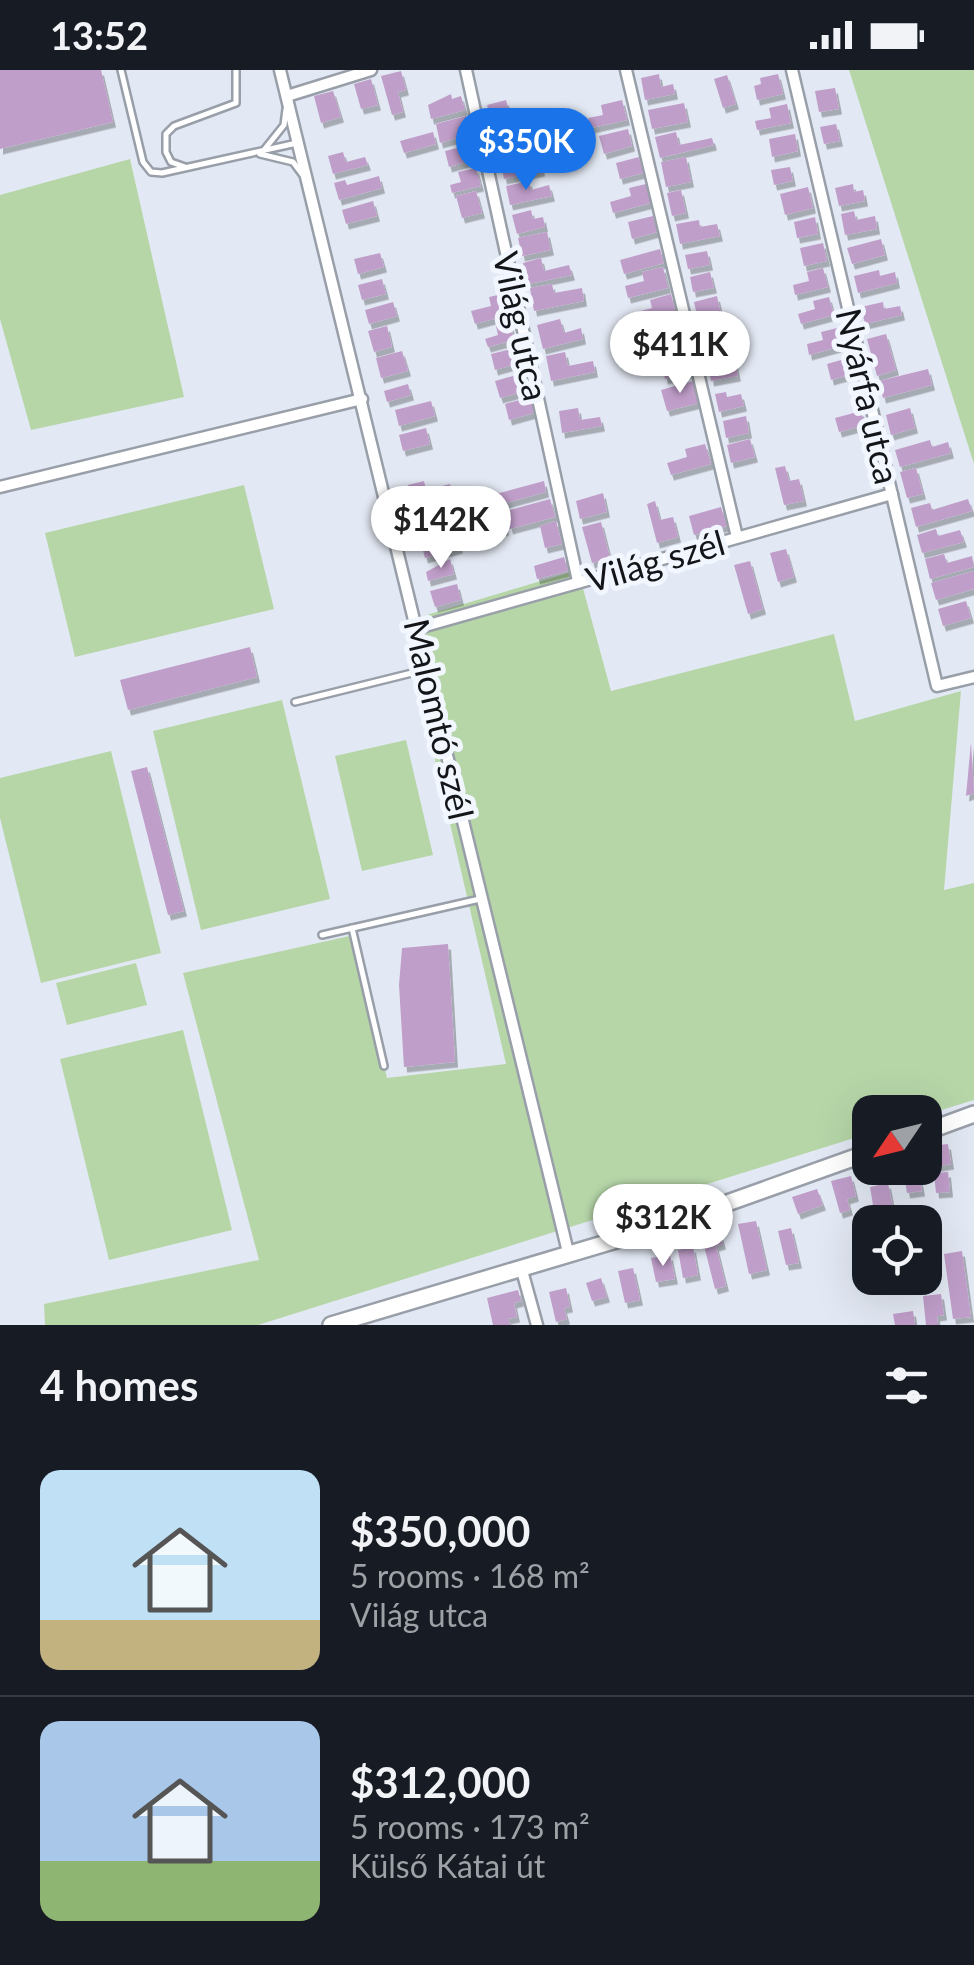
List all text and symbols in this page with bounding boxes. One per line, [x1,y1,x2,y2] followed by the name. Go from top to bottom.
[50,12,148,58] text: 13:52
[456,108,596,193] pin: $350K
[478,121,574,160] text: $350K
[486,248,558,404] street label: Világ utca
[828,304,910,488] street label: Nyárfa utca
[610,311,750,396] pin: $411K
[632,324,728,363] text: $411K
[371,486,511,571] pin: $142K
[393,499,489,538] text: $142K
[581,520,729,600] street label: Világ szél
[397,615,483,823] street label: Malomtó szél
[852,1095,942,1185] north arrow
[852,1095,942,1295] map controls
[593,1184,733,1269] pin: $312K
[615,1197,711,1236] text: $312K
[852,1205,942,1295] button: locate
[879,1358,934,1413] icon: filters
[40,1360,198,1410] text: 4 homes
[350,1506,530,1556] text: $350,000
[120,1510,240,1630] icon: home
[350,1556,590,1595] text: 5 rooms · 168 m²
[350,1595,488,1634] text: Világ utca
[350,1757,530,1807] text: $312,000
[120,1761,240,1881] icon: home
[350,1807,590,1846] text: 5 rooms · 173 m²
[350,1846,545,1885] text: Külső Kátai út

